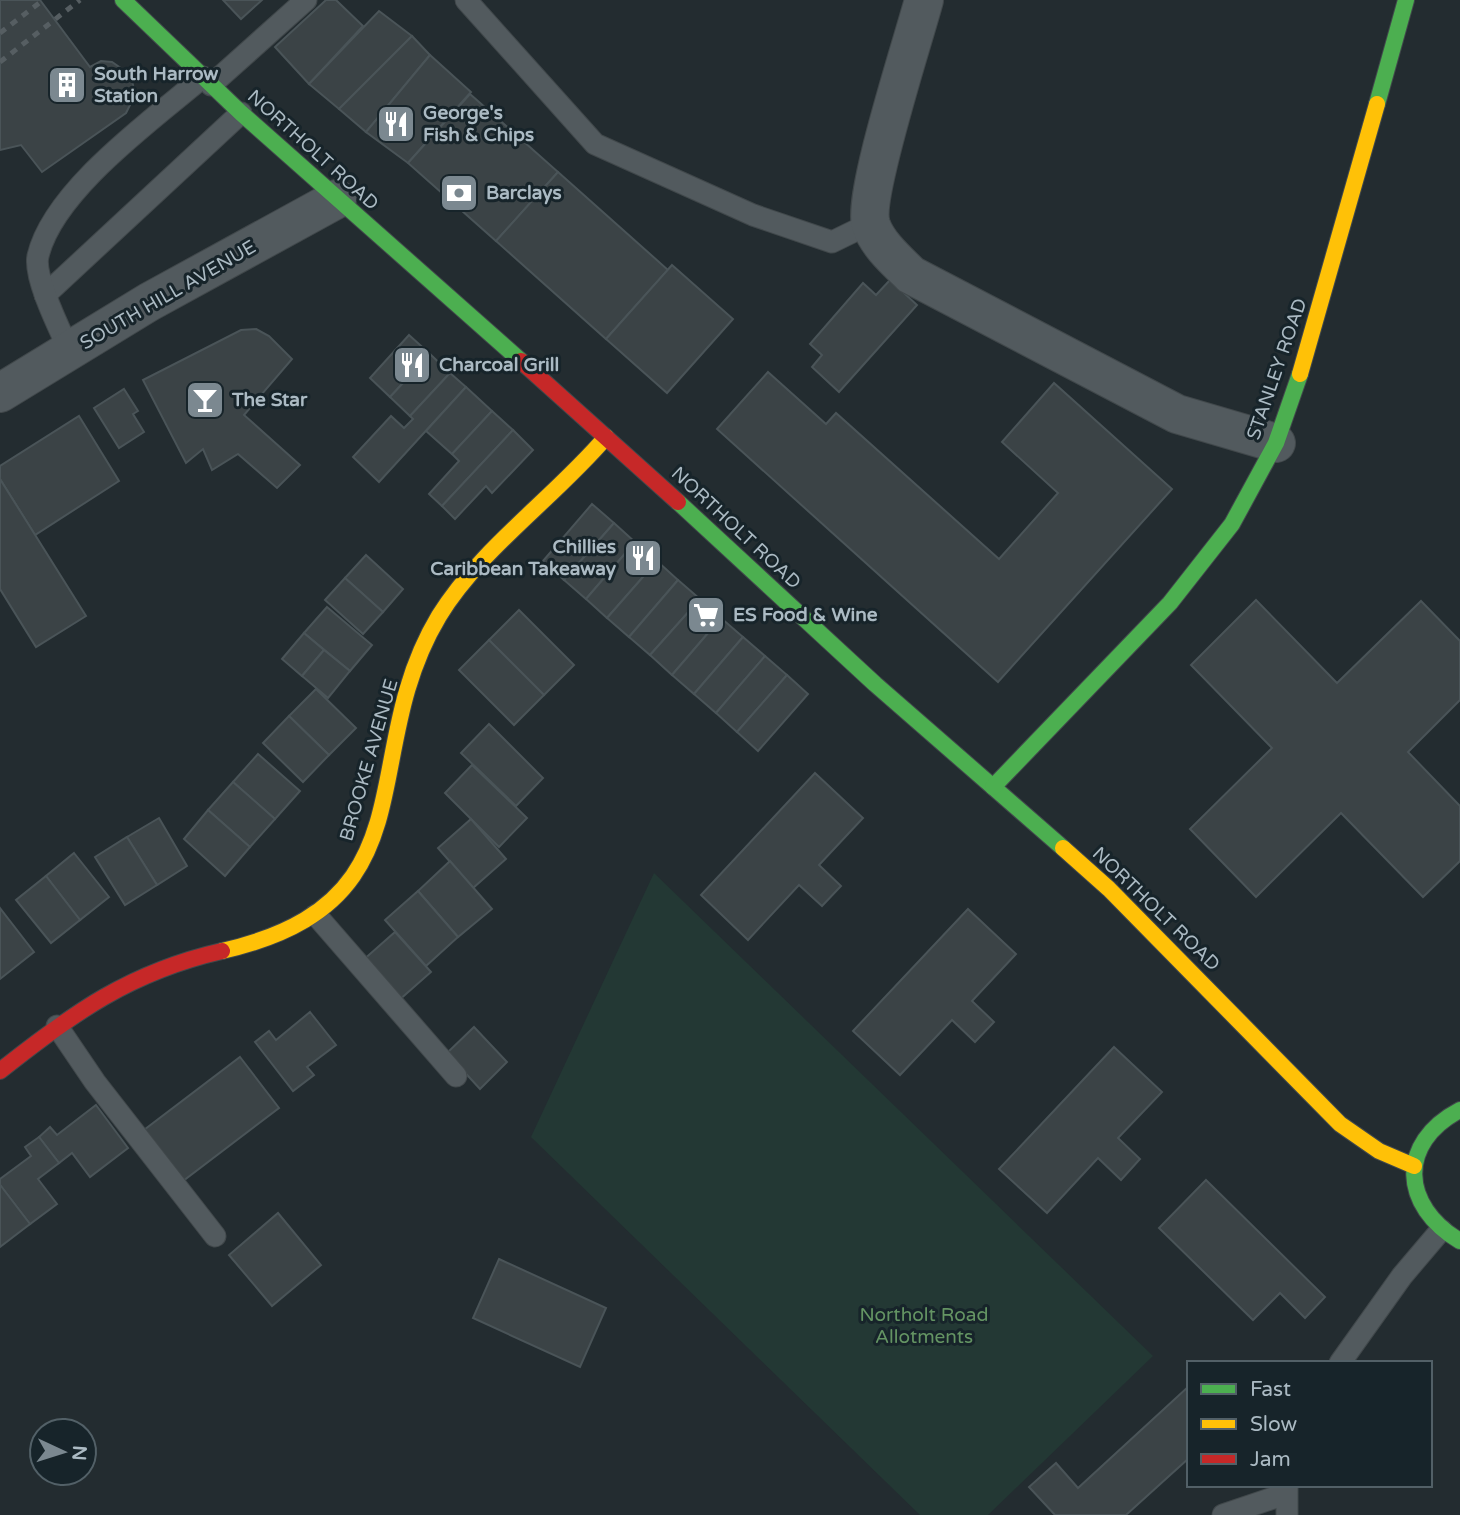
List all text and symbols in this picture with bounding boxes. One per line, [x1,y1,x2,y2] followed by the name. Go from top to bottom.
[94,63,218,107] place label: South Harrow Station
[46,64,88,106] building icon: South Harrow Station
[243,85,383,215] street label: NORTHOLT ROAD
[423,102,534,147] place label: George's Fish & Chips
[375,103,417,145] restaurant icon: George's Fish & Chips
[438,172,480,214] bank icon: Barclays
[486,182,562,205] place label: Barclays
[76,236,260,354] street label: SOUTH HILL AVENUE
[1242,295,1312,443] street label: STANLEY ROAD
[391,344,433,386] restaurant icon: Charcoal Grill
[439,354,559,376] place label: Charcoal Grill
[184,379,226,421] bar icon: The Star
[231,389,308,411] place label: The Star
[667,462,805,594] street label: NORTHOLT ROAD
[430,536,617,581] place label: Chillies Caribbean Takeaway
[622,537,664,579] restaurant icon: Chillies Caribbean Takeaway
[685,594,727,636] supermarket icon: ES Food & Wine
[733,604,878,626] place label: ES Food & Wine
[335,676,403,844] street label: BROOKE AVENUE
[1088,842,1224,976] street label: NORTHOLT ROAD
[860,1304,988,1348] park label: Northolt Road Allotments
[1187,1361,1432,1487] legend
[1250,1377,1291,1402] text: Fast
[1250,1412,1298,1437] text: Slow
[28,1417,98,1487] north arrow
[67,1445,90,1461] text: N
[1250,1447,1291,1472] text: Jam

